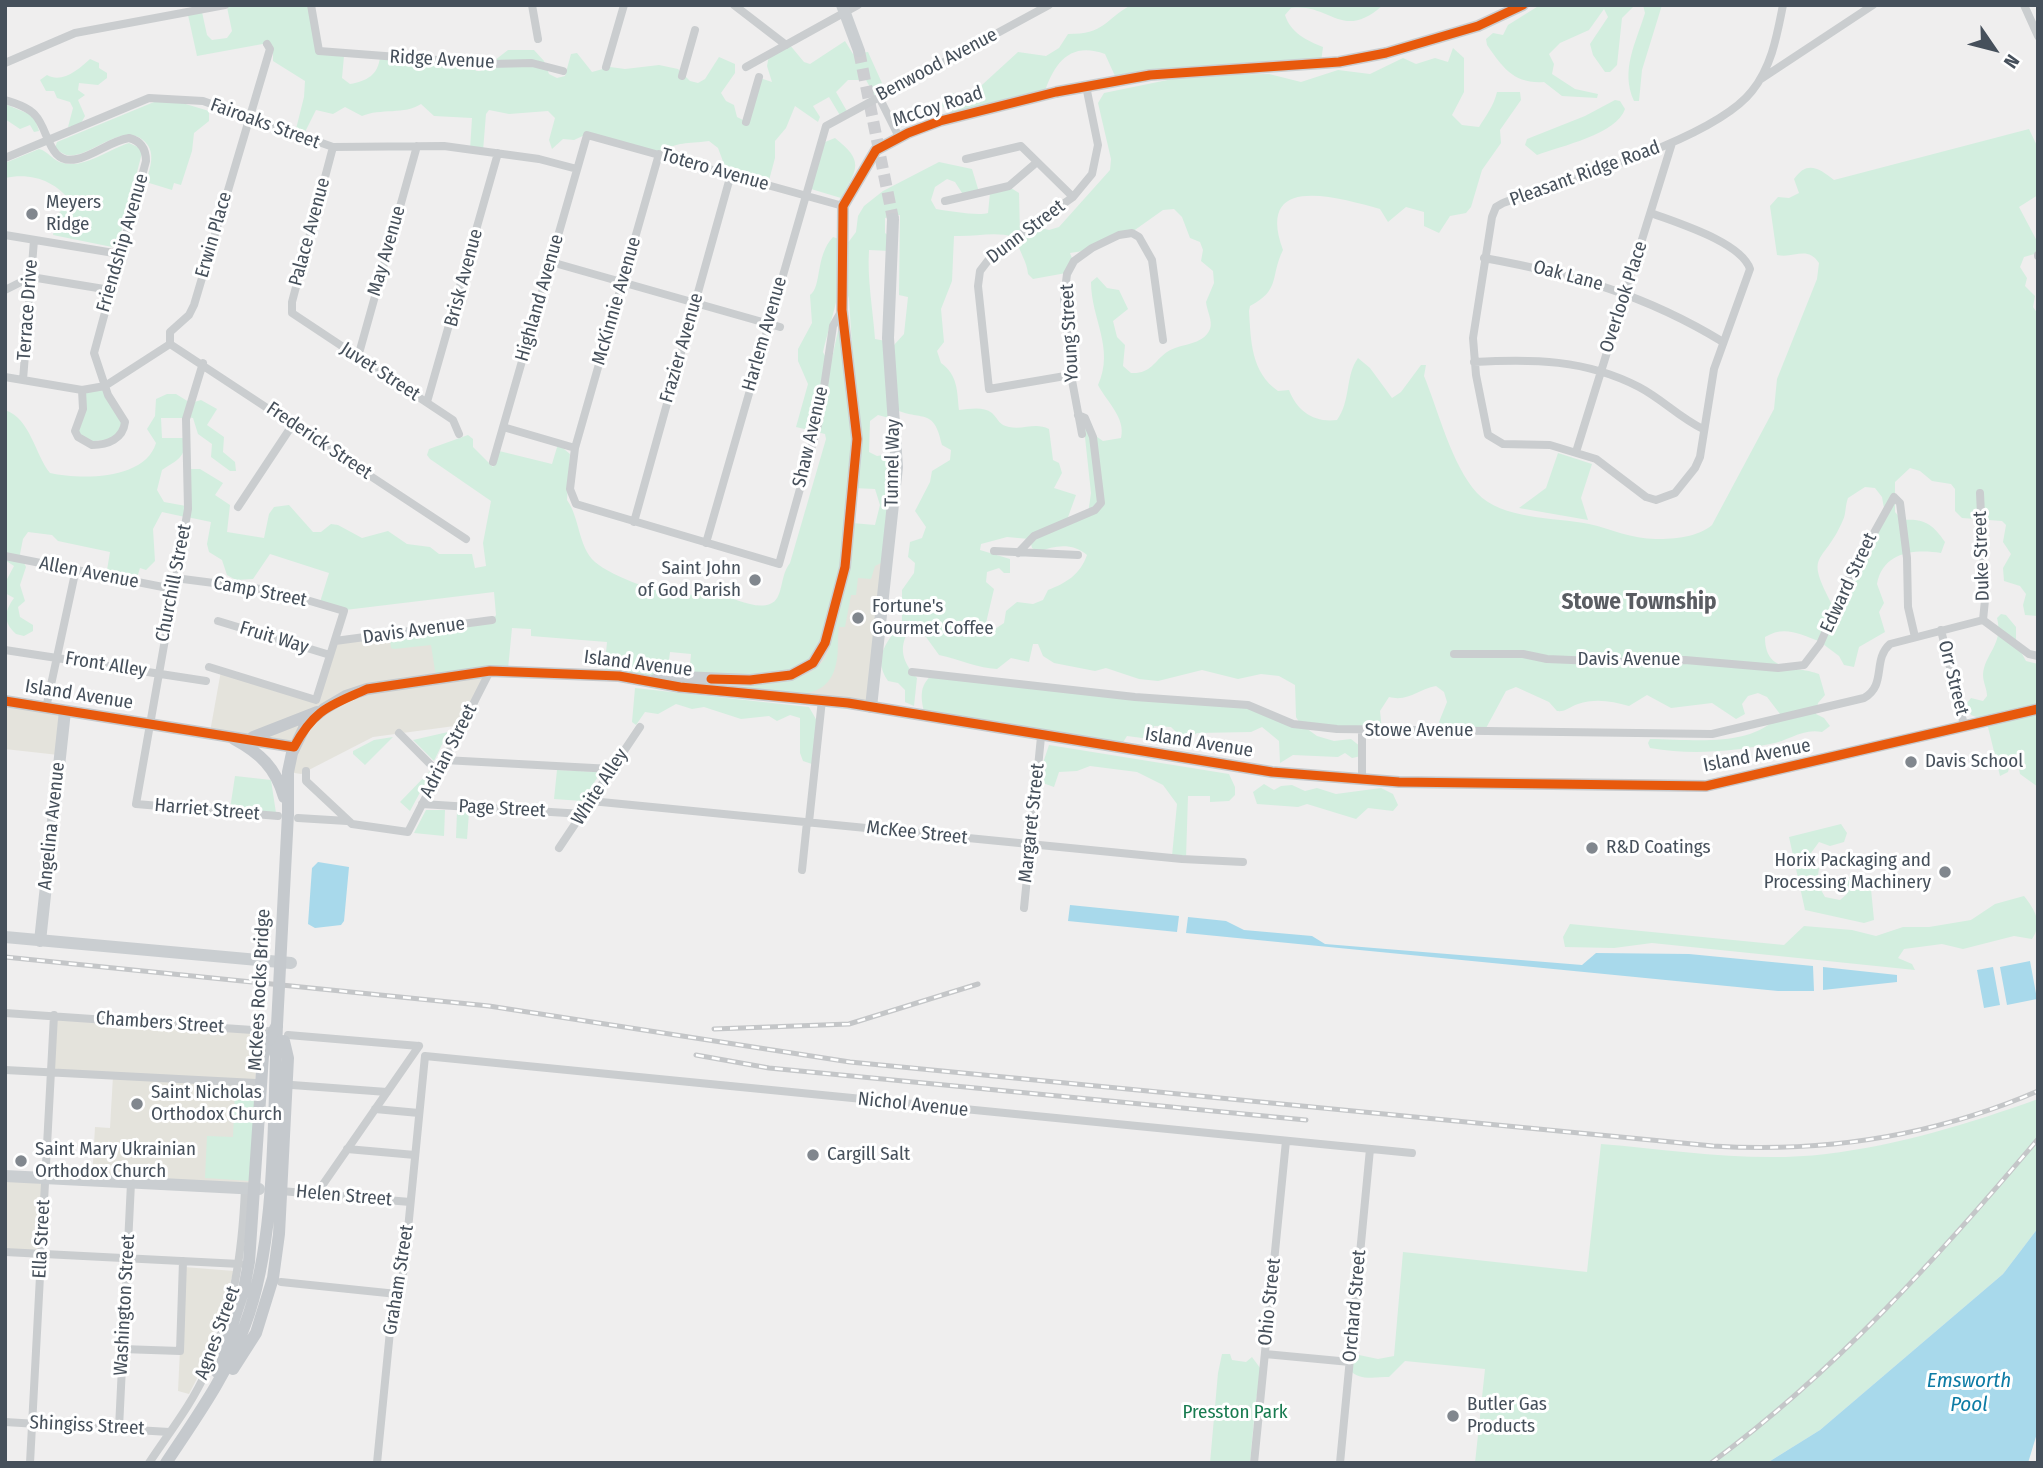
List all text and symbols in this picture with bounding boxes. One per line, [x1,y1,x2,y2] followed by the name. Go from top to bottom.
[1959,14,2029,84] north arrow
[873,23,1001,107] street label: Benwood Avenue
[389,46,495,74] street label: Ridge Avenue
[1999,50,2024,73] text: N
[890,82,986,132] street label: McCoy Road
[207,94,323,154] street label: Fairoaks Street
[1507,136,1663,212] street label: Pleasant Ridge Road
[659,144,771,196] street label: Totero Avenue
[92,171,154,315] street label: Friendship Avenue
[285,175,335,289] street label: Palace Avenue
[191,189,237,281] street label: Erwin Place
[46,192,101,236] place label: Meyers Ridge
[982,195,1070,269] street label: Dunn Street
[363,203,411,299] street label: May Avenue
[24,206,40,222] marker: Meyers Ridge
[440,227,488,329] street label: Brisk Avenue
[511,232,569,364] street label: Highland Avenue
[588,234,646,368] street label: McKinnie Avenue
[1595,238,1653,356] street label: Overlook Place
[1531,256,1605,296] street label: Oak Lane
[13,259,43,361] street label: Terrace Drive
[738,274,792,394] street label: Harlem Avenue
[1056,283,1084,383] street label: Young Street
[655,291,709,405] street label: Frazier Avenue
[336,338,424,406] street label: Juvet Street
[788,384,834,490] street label: Shaw Avenue
[262,397,376,485] street label: Frederick Street
[881,419,905,507] street label: Tunnel Way
[1969,511,1995,601] street label: Duke Street
[151,522,197,644] street label: Churchill Street
[1816,529,1882,637] street label: Edward Street
[37,552,141,594] street label: Allen Avenue
[637,558,741,602] place label: Saint John of God Parish
[211,572,309,612] street label: Camp Street
[747,572,763,588] marker: Saint John of God Parish
[1562,589,1716,617] district label: Stowe Township
[872,596,994,640] place label: Fortune's Gourmet Coffee
[850,610,866,626] marker: Fortune's Gourmet Coffee
[362,613,466,649] street label: Davis Avenue
[237,617,311,659] street label: Fruit Way
[1933,638,1973,718] street label: Orr Street
[582,646,694,682] street label: Island Avenue
[64,647,148,683] street label: Front Alley
[1578,649,1680,671] street label: Davis Avenue
[23,675,135,715] street label: Island Avenue
[416,700,482,802] street label: Adrian Street
[1365,720,1473,742] street label: Stowe Avenue
[1143,723,1255,763] street label: Island Avenue
[1701,734,1813,778] street label: Island Avenue
[567,745,633,829] street label: White Alley
[1925,751,2023,773] place label: Davis School
[1903,754,1919,770] marker: Davis School
[34,761,70,891] street label: Angelina Avenue
[1014,762,1050,884] street label: Margaret Street
[153,794,261,826] street label: Harriet Street
[458,795,546,823] street label: Page Street
[865,816,969,850] street label: McKee Street
[1606,837,1711,859] place label: R&D Coatings
[1584,840,1600,856] marker: R&D Coatings
[1764,850,1931,894] place label: Horix Packaging and Processing Machinery
[1937,864,1953,880] marker: Horix Packaging and Processing Machinery
[244,908,276,1072] street label: McKees Rocks Bridge
[95,1007,225,1039] street label: Chambers Street
[151,1082,282,1126] place label: Saint Nicholas Orthodox Church
[857,1088,969,1122] street label: Nichol Avenue
[129,1096,145,1112] marker: Saint Nicholas Orthodox Church
[35,1139,196,1183] place label: Saint Mary Ukrainian Orthodox Church
[827,1144,910,1166] place label: Cargill Salt
[805,1147,821,1163] marker: Cargill Salt
[13,1153,29,1169] marker: Saint Mary Ukrainian Orthodox Church
[295,1180,393,1212] street label: Helen Street
[29,1199,55,1279] street label: Ella Street
[379,1223,419,1337] street label: Graham Street
[110,1234,140,1376] street label: Washington Street
[1339,1249,1371,1363] street label: Orchard Street
[1254,1257,1286,1347] street label: Ohio Street
[191,1283,245,1383] street label: Agnes Street
[1927,1368,2011,1418] water label: Emsworth Pool
[1467,1394,1547,1438] place label: Butler Gas Products
[1182,1402,1288,1424] park label: Presston Park
[1445,1408,1461,1424] marker: Butler Gas Products
[29,1412,145,1440] street label: Shingiss Street

